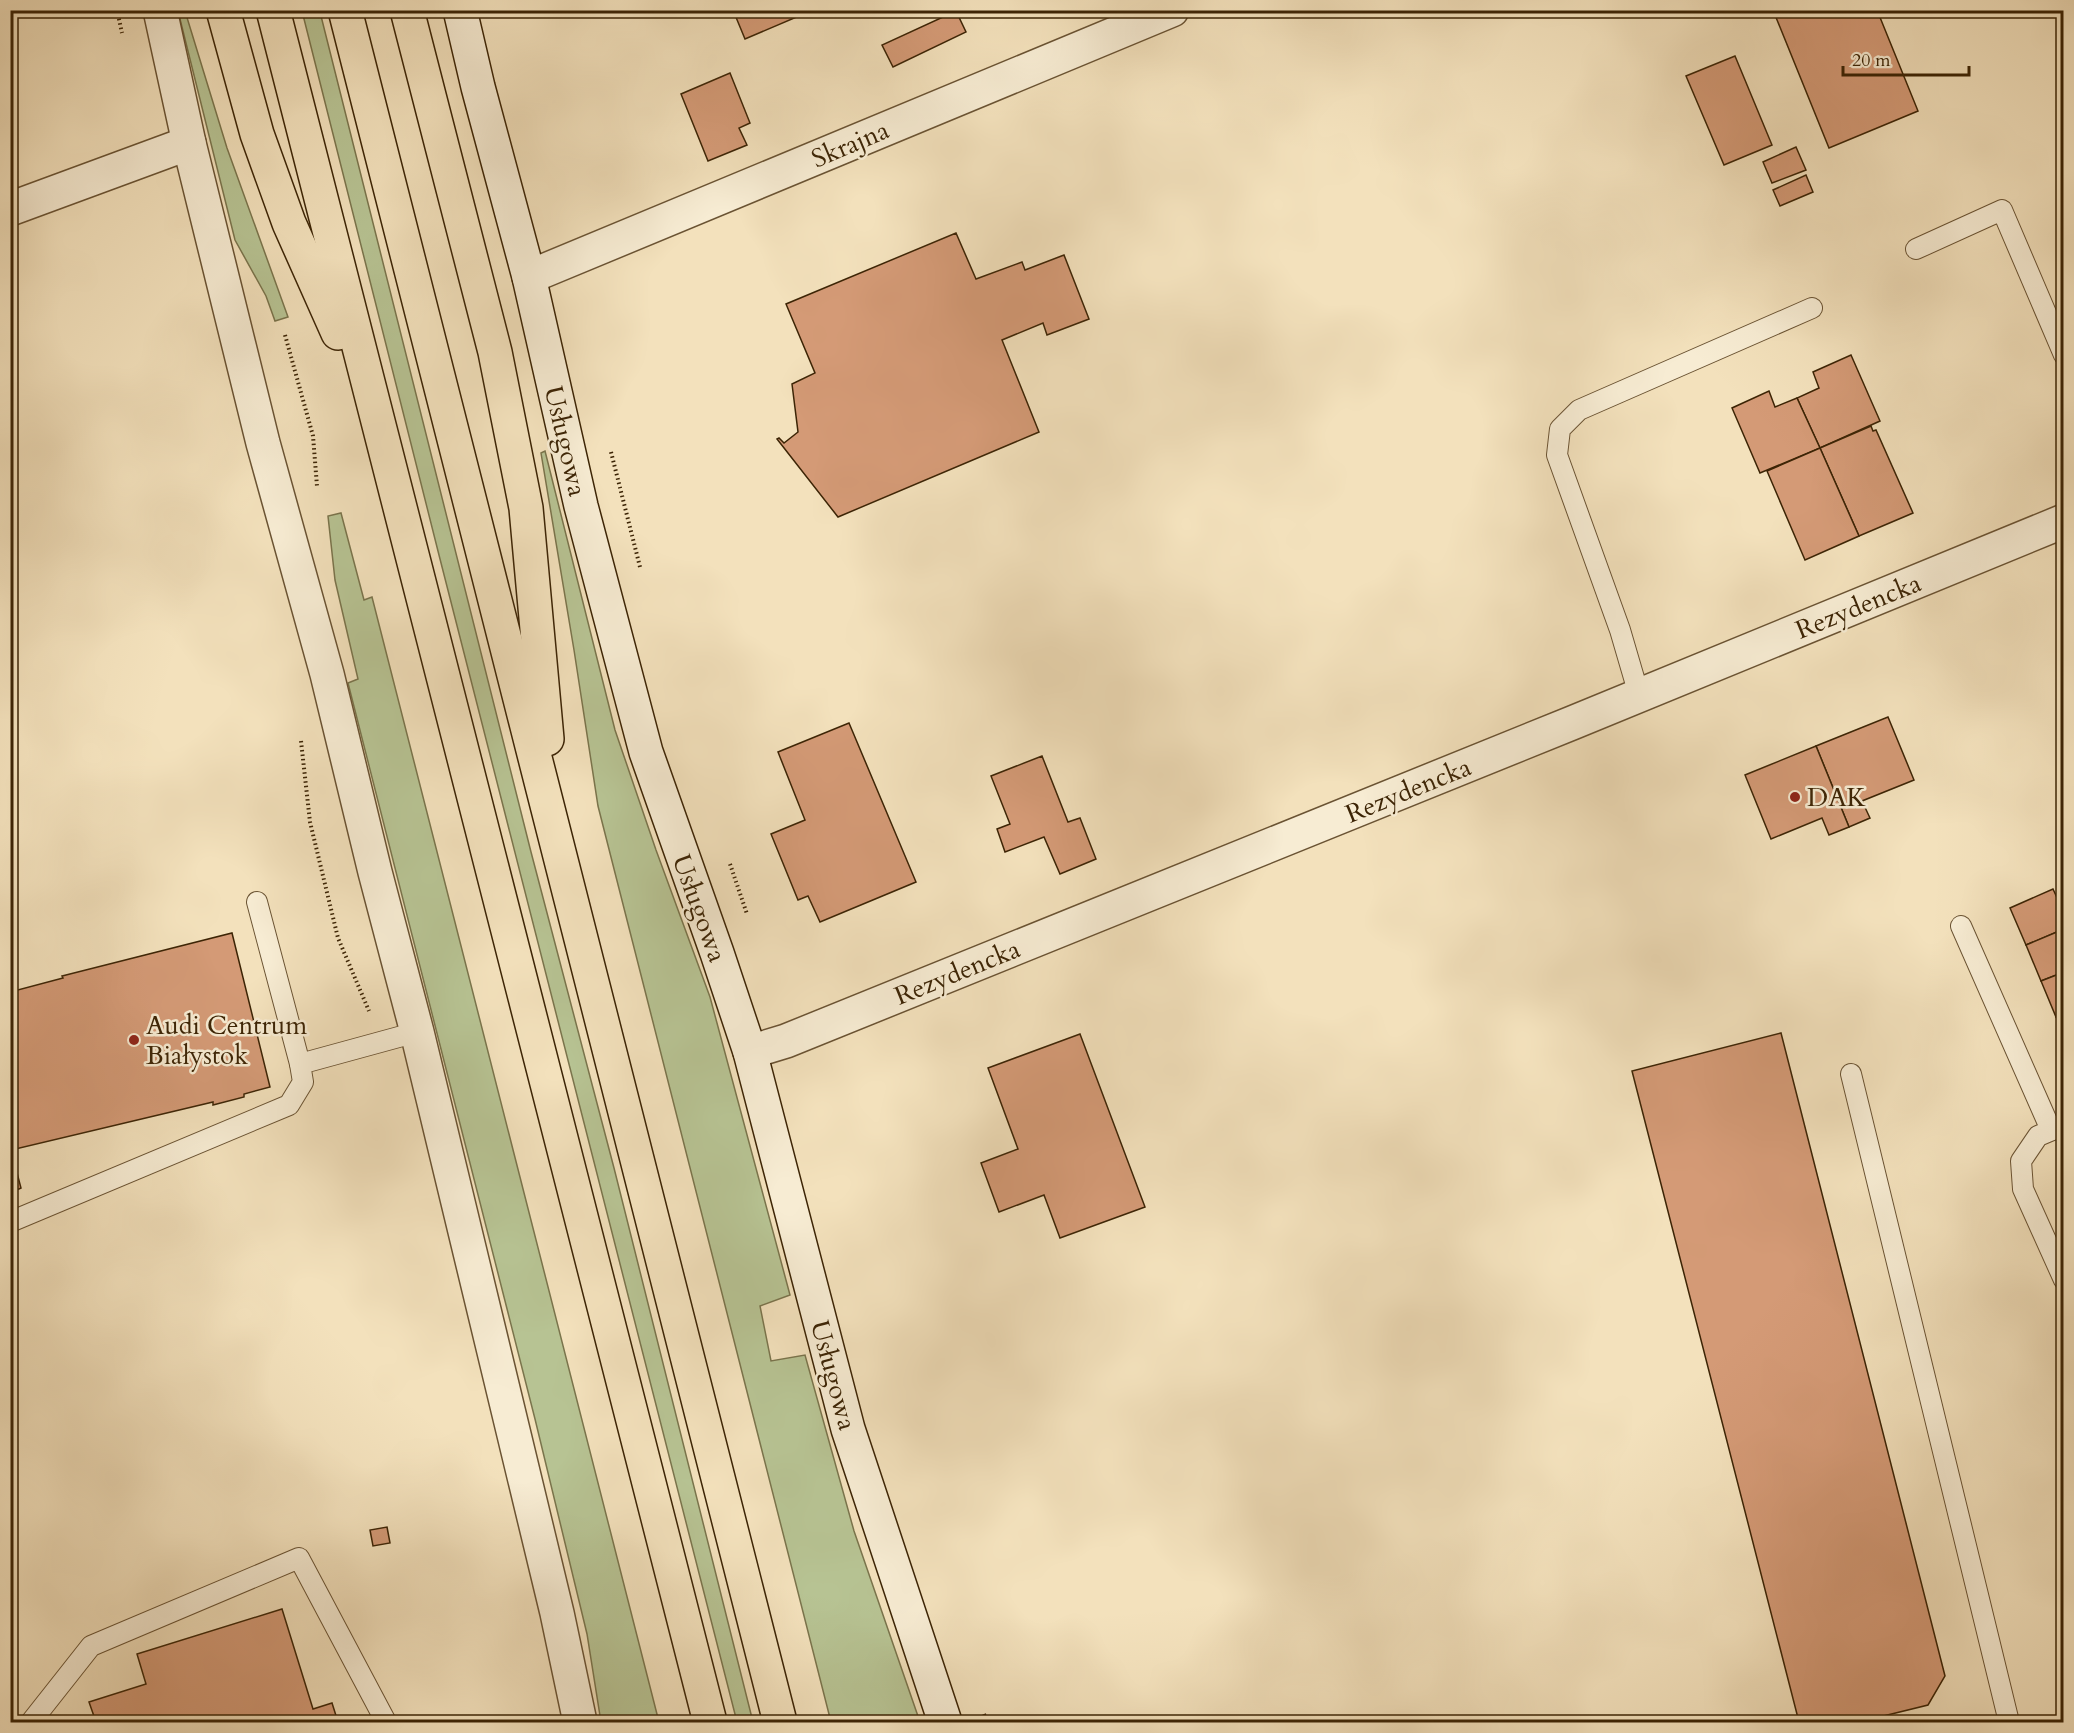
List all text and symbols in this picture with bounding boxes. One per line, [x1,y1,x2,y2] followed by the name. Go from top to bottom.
[1843,39,1969,77] scale bar
[1852,48,1891,73] text: 20 m
[806,113,894,176] street label: Skrajna
[536,383,595,500] street label: Usługowa
[1790,565,1926,648] street label: Rezydencka
[1340,749,1476,832] street label: Rezydencka
[1807,780,1867,815] place label: DAK
[1788,790,1802,804] marker: DAK
[664,850,735,967] street label: Usługowa
[889,931,1025,1014] street label: Rezydencka
[146,1008,307,1073] place label: Audi Centrum Białystok
[127,1033,141,1047] marker: Audi Centrum Białystok
[802,1316,865,1434] street label: Usługowa

